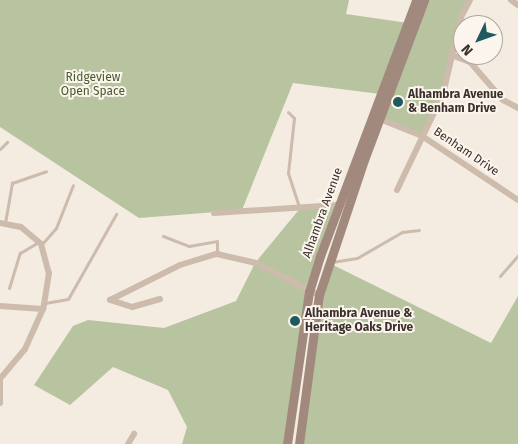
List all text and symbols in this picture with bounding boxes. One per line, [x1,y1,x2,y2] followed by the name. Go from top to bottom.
[453,15,503,65] north arrow
[458,41,477,59] text: N
[61,71,125,99] park label: Ridgeview Open Space
[408,88,503,116] place label: Alhambra Avenue & Benham Drive
[392,96,404,108] marker: Alhambra Avenue & Benham Drive
[430,125,502,179] street label: Benham Drive
[300,166,346,260] street label: Alhambra Avenue
[305,307,413,335] place label: Alhambra Avenue & Heritage Oaks Drive
[289,315,301,327] marker: Alhambra Avenue & Heritage Oaks Drive

